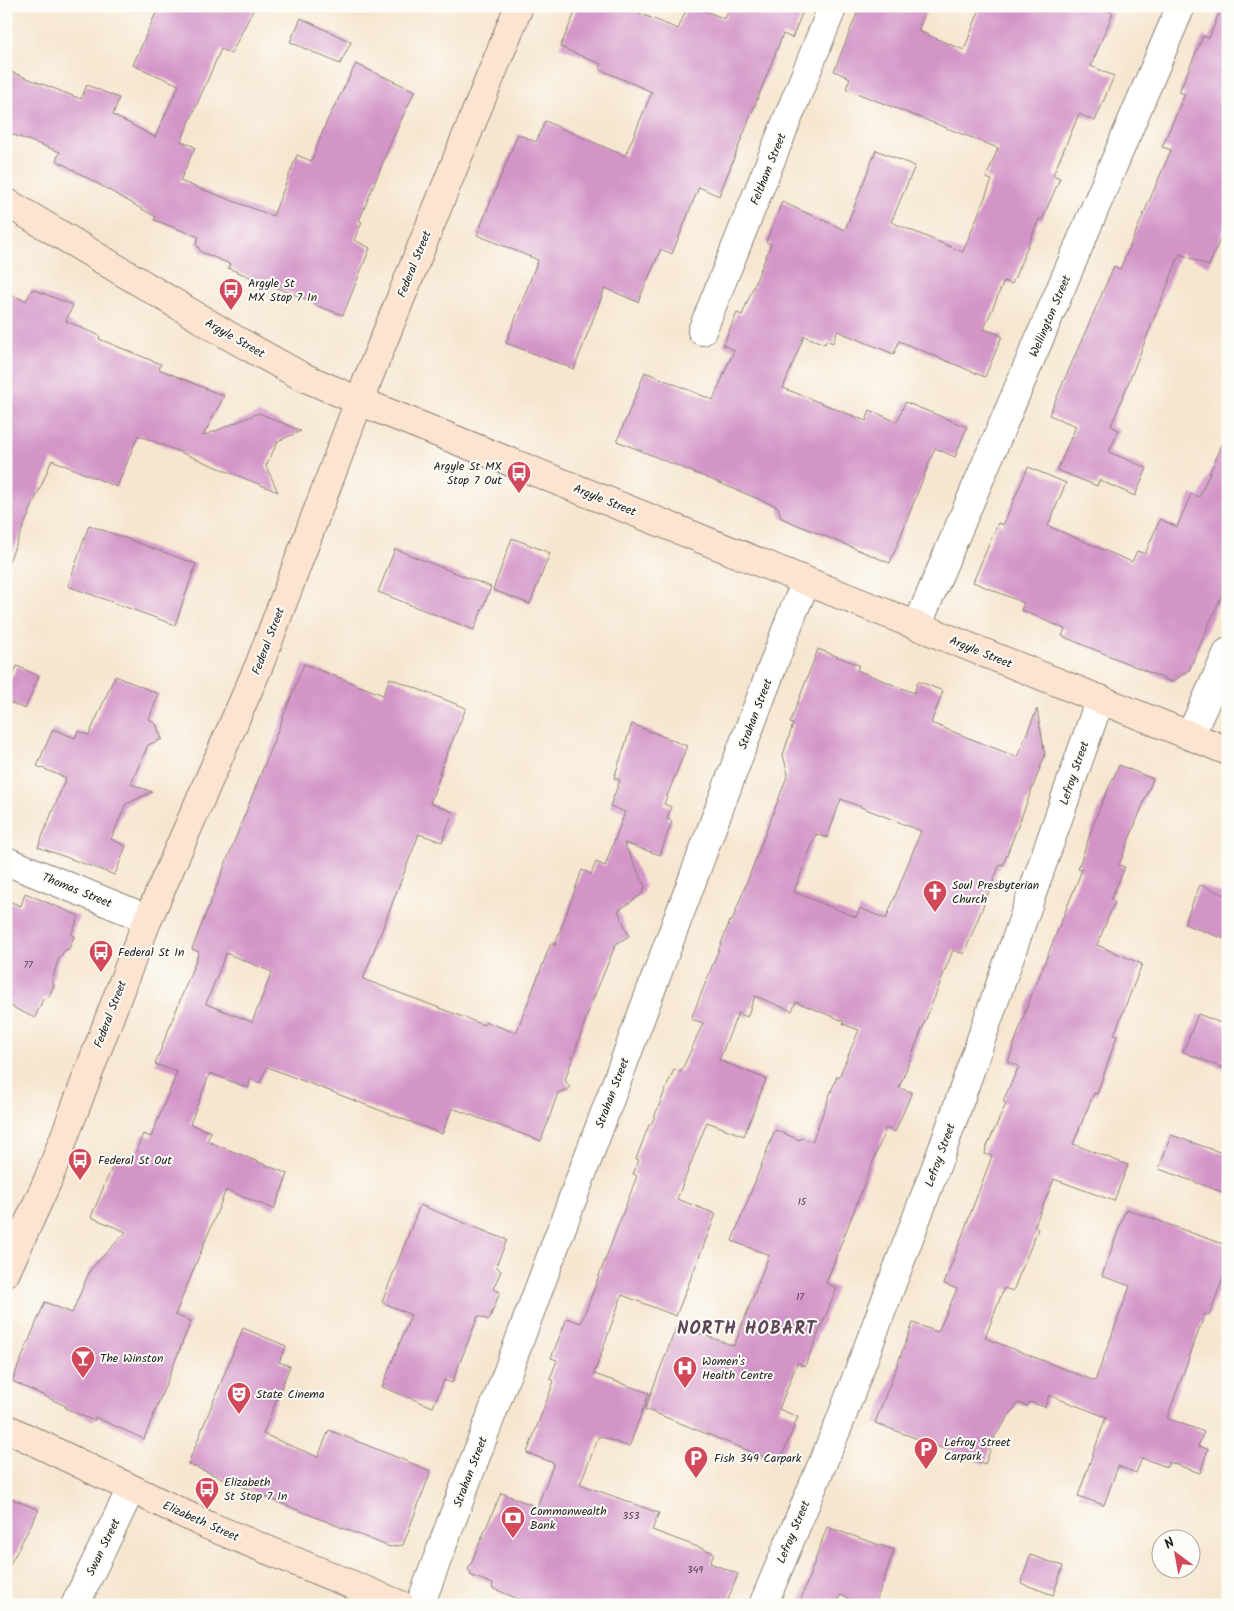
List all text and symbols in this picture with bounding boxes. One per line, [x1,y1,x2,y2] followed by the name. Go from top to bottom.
[745,130,792,208] street label: Feltham Street
[392,227,437,301] street label: Federal Street
[1025,272,1076,360] street label: Wellington Street
[248,274,317,307] place label: Argyle St MX Stop 7 In
[218,277,244,311] bus stop icon: Argyle St MX Stop 7 In
[201,314,268,363] street label: Argyle Street
[433,457,502,490] place label: Argyle St MX Stop 7 Out
[506,460,532,494] bus stop icon: Argyle St MX Stop 7 Out
[571,479,639,522] street label: Argyle Street
[247,604,290,678] street label: Federal Street
[947,631,1015,674] street label: Argyle Street
[733,676,778,752] street label: Strahan Street
[1055,738,1094,808] street label: Lefroy Street
[39,868,115,913] street label: Thomas Street
[952,876,1039,909] place label: Soul Presbyterian Church
[922,879,948,913] church icon: Soul Presbyterian Church
[88,939,114,973] bus stop icon: Federal St In
[118,943,184,962] place label: Federal St In
[23,957,33,973] house number: 77
[89,977,132,1051] street label: Federal Street
[590,1055,635,1131] street label: Strahan Street
[920,1120,961,1190] street label: Lefroy Street
[67,1147,93,1181] bus stop icon: Federal St Out
[98,1151,172,1170] place label: Federal St Out
[798,1194,807,1210] house number: 15
[796,1289,804,1305] house number: 17
[677,1315,818,1344] district label: NORTH HOBART
[70,1345,96,1379] bar icon: The Winston
[100,1349,163,1368] place label: The Winston
[702,1352,773,1385] place label: Women's Health Centre
[672,1355,698,1389] hospital icon: Women's Health Centre
[226,1381,252,1415] theatre icon: State Cinema
[256,1385,325,1404] place label: State Cinema
[944,1433,1011,1466] place label: Lefroy Street Carpark
[448,1434,493,1510] street label: Strahan Street
[913,1436,939,1470] parking icon: Lefroy Street Carpark
[683,1445,709,1479] parking icon: Fish 349 Carpark
[714,1449,802,1468] place label: Fish 349 Carpark
[224,1473,287,1506] place label: Elizabeth St Stop 7 In
[194,1476,220,1510] bus stop icon: Elizabeth St Stop 7 In
[160,1496,242,1547] street label: Elizabeth Street
[772,1497,815,1567] street label: Lefroy Street
[530,1502,607,1535] place label: Commonwealth Bank
[500,1505,526,1539] bank icon: Commonwealth Bank
[623,1508,640,1524] house number: 353
[81,1515,126,1579] street label: Swan Street
[1152,1528,1202,1578] north arrow
[1160,1532,1179,1555] text: N
[687,1562,703,1578] house number: 349

